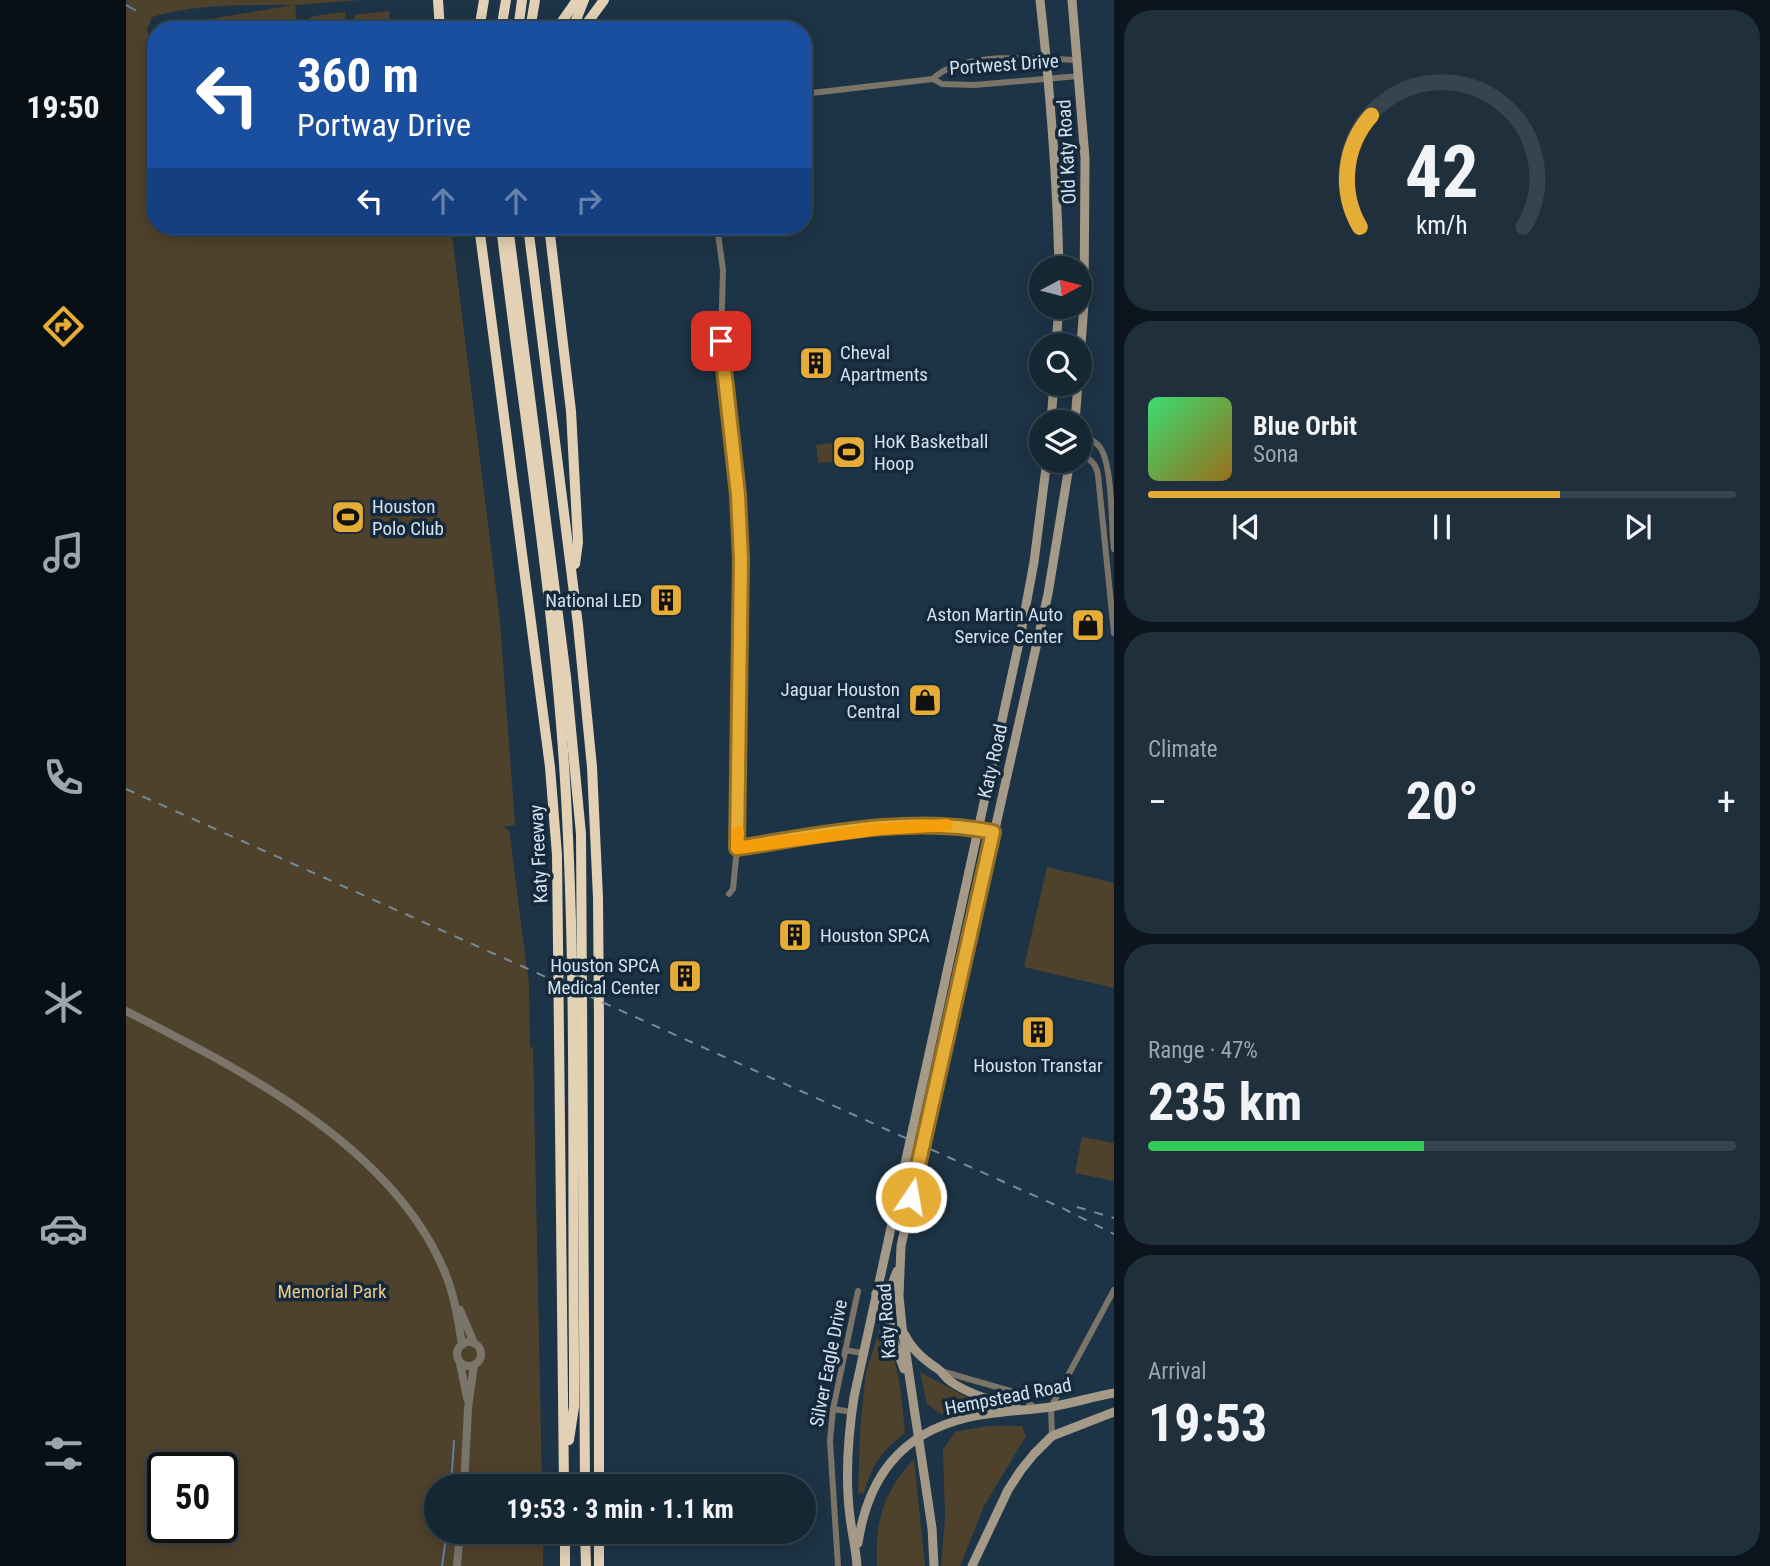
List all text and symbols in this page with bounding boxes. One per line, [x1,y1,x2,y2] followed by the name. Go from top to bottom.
[297,47,419,104] text: 360 m
[182,49,273,140] icon: left
[949,49,1060,80] street label: Portwest Drive
[26,88,100,126] text: 19:50
[1052,99,1081,205] street label: Old Katy Road
[297,106,471,144] text: Portway Drive
[1405,129,1479,215] text: 42
[351,182,389,220] icon: left
[424,182,462,220] icon: ahead
[497,182,535,220] icon: ahead
[570,182,608,220] icon: right
[1416,210,1468,239] text: km/h
[1029,256,1092,318] north arrow
[1029,256,1092,473] map controls
[39,302,88,351] icon: directions
[691,311,751,371] pin
[702,322,740,360] icon: arrive
[1029,333,1092,396] button: search
[840,341,928,386] place label: Cheval Apartments
[797,344,835,382] building icon: Cheval Apartments
[1029,410,1092,473] button: layers
[1253,411,1357,441] text: Blue Orbit
[874,430,988,475] place label: HoK Basketball Hoop
[830,433,868,471] sports icon: HoK Basketball Hoop
[1253,441,1299,468] text: Sona
[372,495,444,540] place label: Houston Polo Club
[329,498,367,536] sports icon: Houston Polo Club
[1227,508,1265,546] icon: previous
[1423,508,1461,546] icon: pause
[1619,508,1657,546] icon: next
[39,528,88,577] icon: music
[647,581,685,619] building icon: National LED
[545,589,642,612] place label: National LED
[927,603,1063,648] place label: Aston Martin Auto Service Center
[1069,606,1107,644] shop icon: Aston Martin Auto Service Center
[781,678,900,723] place label: Jaguar Houston Central
[906,681,944,719] shop icon: Jaguar Houston Central
[973,722,1012,800] street label: Katy Road
[1148,736,1218,763] text: Climate
[39,753,88,802] icon: phone
[1406,771,1478,832] text: 20°
[1148,780,1167,824] text: −
[1717,780,1736,824] text: +
[524,804,553,904] street label: Katy Freeway
[776,916,814,954] building icon: Houston SPCA
[820,924,930,947] place label: Houston SPCA
[547,954,660,999] place label: Houston SPCA Medical Center
[666,957,704,995] building icon: Houston SPCA Medical Center
[39,978,88,1027] icon: climate
[1019,1013,1057,1051] building icon: Houston Transtar
[1148,1037,1258,1064] text: Range · 47%
[973,1054,1103,1077] place label: Houston Transtar
[1148,1072,1302,1133] text: 235 km
[874,1160,948,1234] position arrow
[39,1204,88,1253] icon: car
[278,1280,387,1303] park label: Memorial Park
[872,1282,901,1359] street label: Katy Road
[805,1297,852,1429] street label: Silver Eagle Drive
[1148,1358,1207,1385] text: Arrival
[943,1373,1073,1420] street label: Hempstead Road
[1148,1393,1267,1454] text: 19:53
[39,1429,88,1478] icon: filters
[147,1452,238,1543] speed limit sign: 50
[506,1494,734,1524] text: 19:53 · 3 min · 1.1 km

